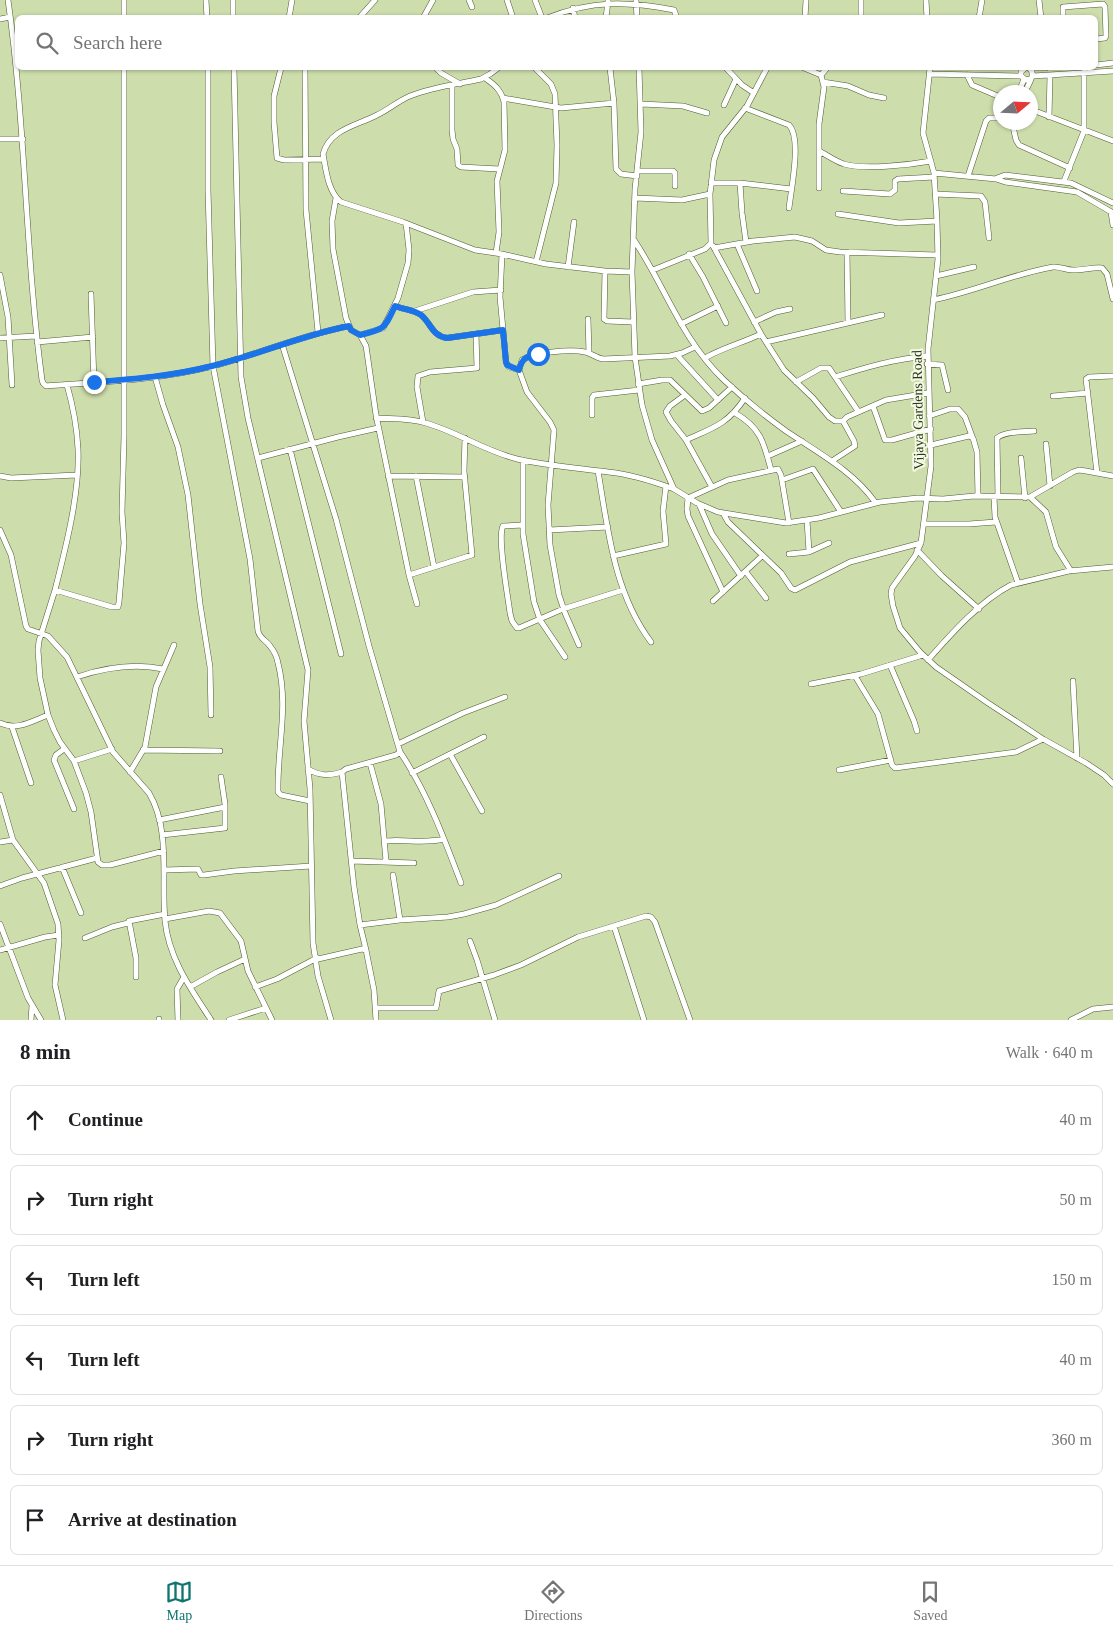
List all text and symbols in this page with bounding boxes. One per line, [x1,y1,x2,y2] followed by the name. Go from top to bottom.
[15,15,1098,70] search box
[33,29,61,57] icon: search
[73,32,162,53] text: Search here
[993,85,1038,130] north arrow
[527,343,550,366] route start
[909,350,927,470] street label: Vijaya Gardens Road
[83,371,106,394] route end
[20,1040,71,1064] text: 8 min
[1006,1044,1093,1061] text: Walk · 640 m
[21,1106,49,1134] icon: ahead
[68,1109,143,1130] text: Continue
[1060,1111,1092,1128] text: 40 m
[21,1186,49,1214] icon: right
[68,1189,153,1210] text: Turn right
[1060,1191,1092,1208] text: 50 m
[21,1266,49,1294] icon: left
[68,1269,140,1290] text: Turn left
[1052,1271,1092,1288] text: 150 m
[21,1346,49,1374] icon: left
[68,1349,140,1370] text: Turn left
[1060,1351,1092,1368] text: 40 m
[21,1426,49,1454] icon: right
[68,1429,153,1450] text: Turn right
[1052,1431,1092,1448] text: 360 m
[21,1506,49,1534] icon: arrive
[68,1509,237,1530] text: Arrive at destination
[165,1578,193,1624] tab: Map
[524,1578,583,1624] tab: Directions
[913,1578,948,1624] tab: Saved

